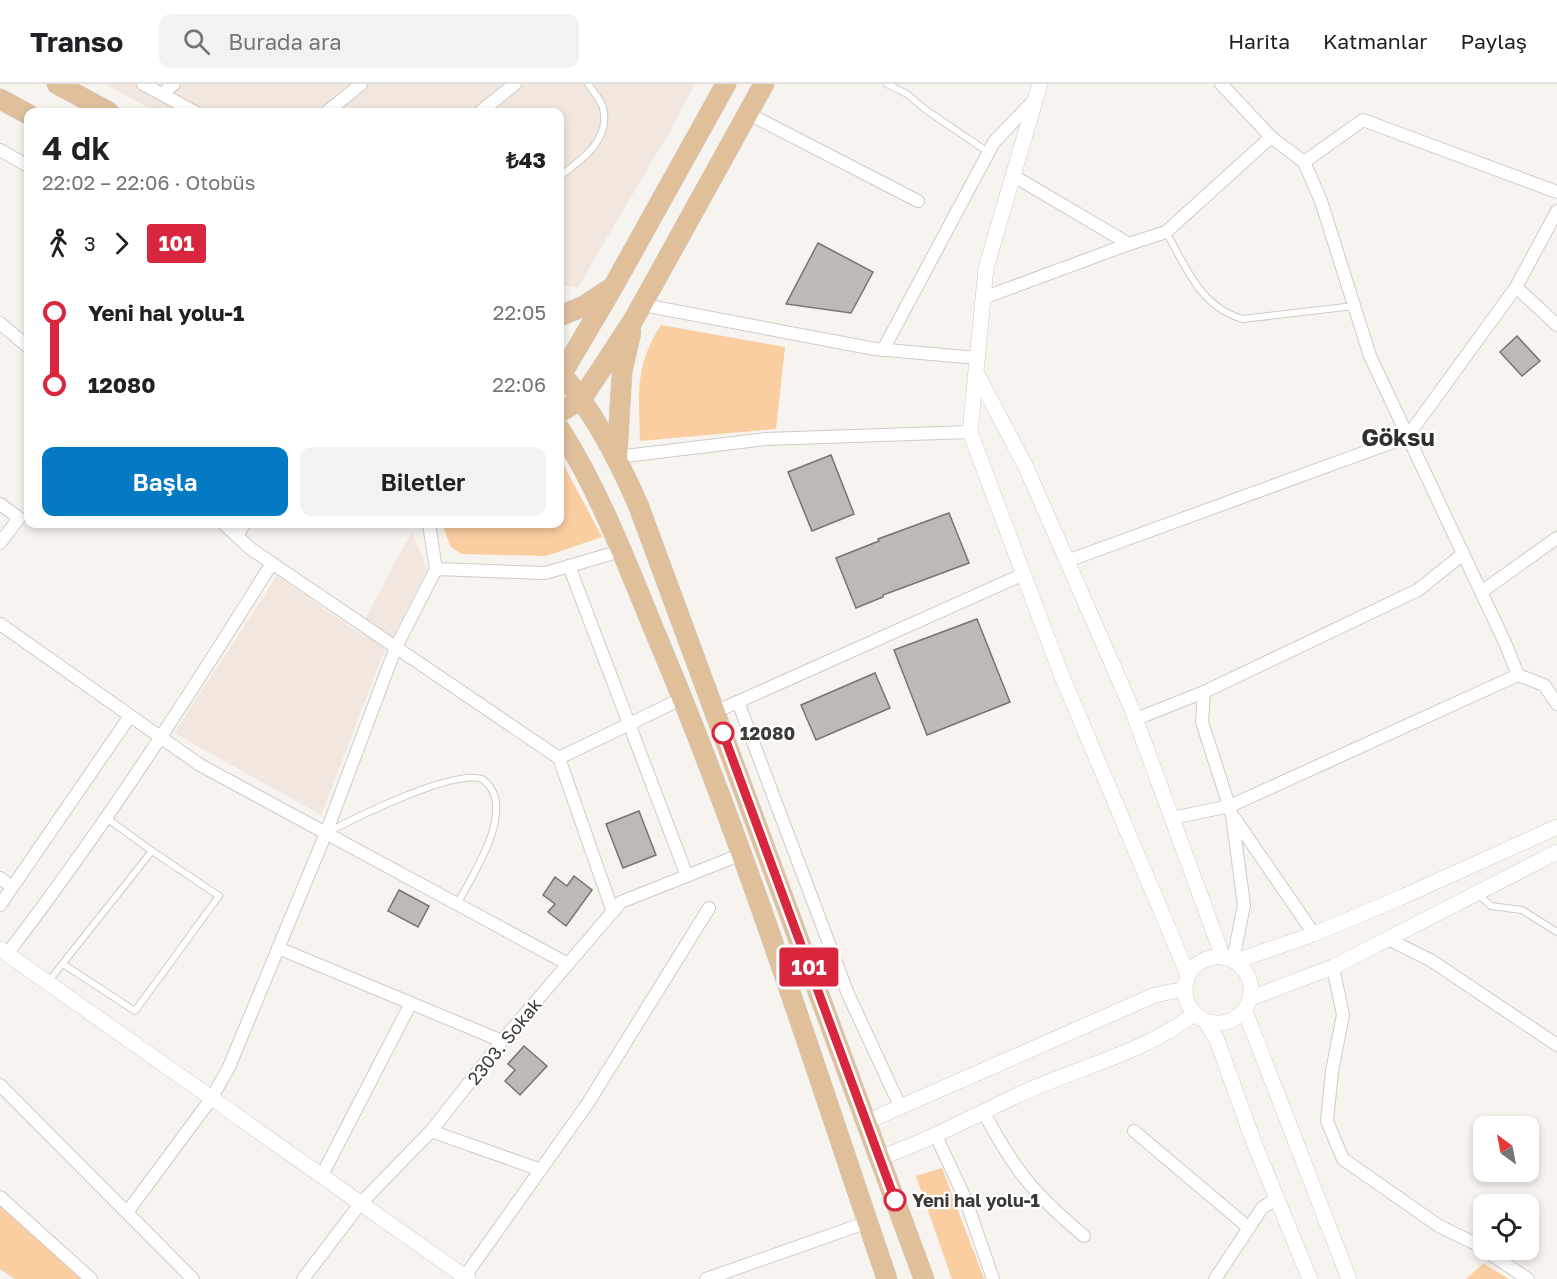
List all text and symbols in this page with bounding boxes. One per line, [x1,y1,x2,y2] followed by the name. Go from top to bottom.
[159,14,579,68] search box
[30,25,123,58] text: Transo
[180,25,213,58] icon: search
[228,28,342,55] text: Burada ara
[1228,28,1290,54] text: Harita
[1323,28,1428,54] text: Katmanlar
[1461,28,1527,54] text: Paylaş
[42,128,110,167] text: 4 dk
[506,146,546,173] text: ₺43
[42,170,255,194] text: 22:02 – 22:06 · Otobüs
[42,227,75,260] icon: walk
[105,227,138,260] icon: forward
[159,230,194,256] text: 101
[84,231,96,255] text: 3
[88,299,244,326] text: Yeni hal yolu-1
[493,300,546,324] text: 22:05
[88,371,155,398] text: 12080
[492,372,546,396] text: 22:06
[1361,422,1435,451] district label: Göksu
[42,447,288,516] button: Başla
[300,447,546,516] button: Biletler
[712,722,734,744] marker: 12080
[740,722,795,744] place label: 12080
[774,948,844,986] line badge: 101
[791,954,827,980] text: 101
[462,993,546,1089] street label: 2303. Sokak
[1473,1116,1539,1182] north arrow
[1473,1116,1539,1260] map controls
[884,1189,906,1211] marker: Yeni hal yolu-1
[912,1189,1040,1211] place label: Yeni hal yolu-1
[1473,1194,1539,1260] button: locate

